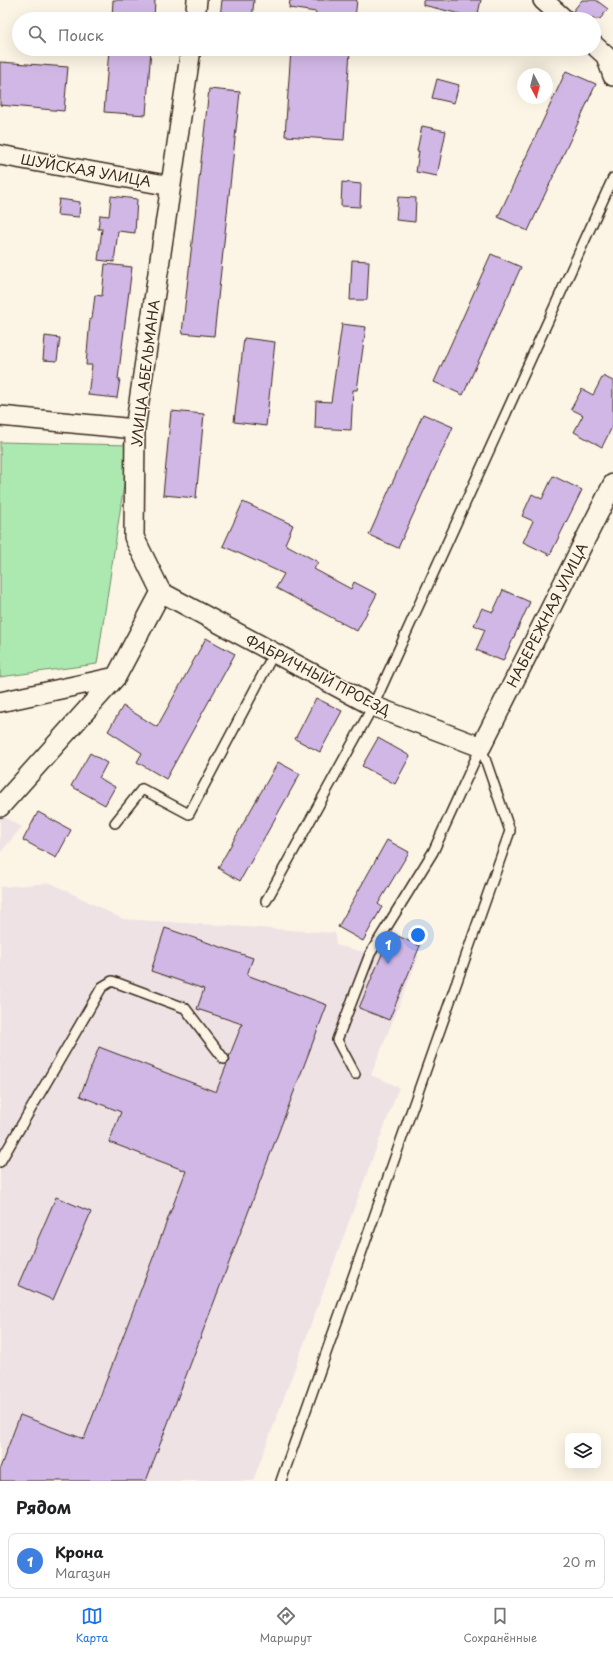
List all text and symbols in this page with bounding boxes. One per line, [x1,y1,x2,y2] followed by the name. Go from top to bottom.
[12,12,601,56] search box
[26,23,48,45] icon: search
[58,23,104,46] text: Поиск
[517,68,553,104] north arrow
[19,148,153,192] street label: ШУЙСКАЯ УЛИЦА
[126,298,164,448] street label: УЛИЦА АБЕЛЬМАНА
[501,539,593,691] street label: НАБЕРЕЖНАЯ УЛИЦА
[242,629,394,721] street label: ФАБРИЧНЫЙ ПРОЕЗД
[408,925,428,945] your location
[375,931,401,964] pin: 1
[565,1433,601,1469] map controls
[565,1433,601,1469] button: layers
[16,1494,71,1520] text: Рядом
[55,1540,104,1563] text: Крона
[27,1552,33,1571] text: 1
[562,1552,596,1571] text: 20 m
[55,1563,111,1582] text: Магазин
[76,1605,108,1646] tab: Карта
[260,1605,312,1646] tab: Маршрут
[464,1605,537,1646] tab: Сохранённые

